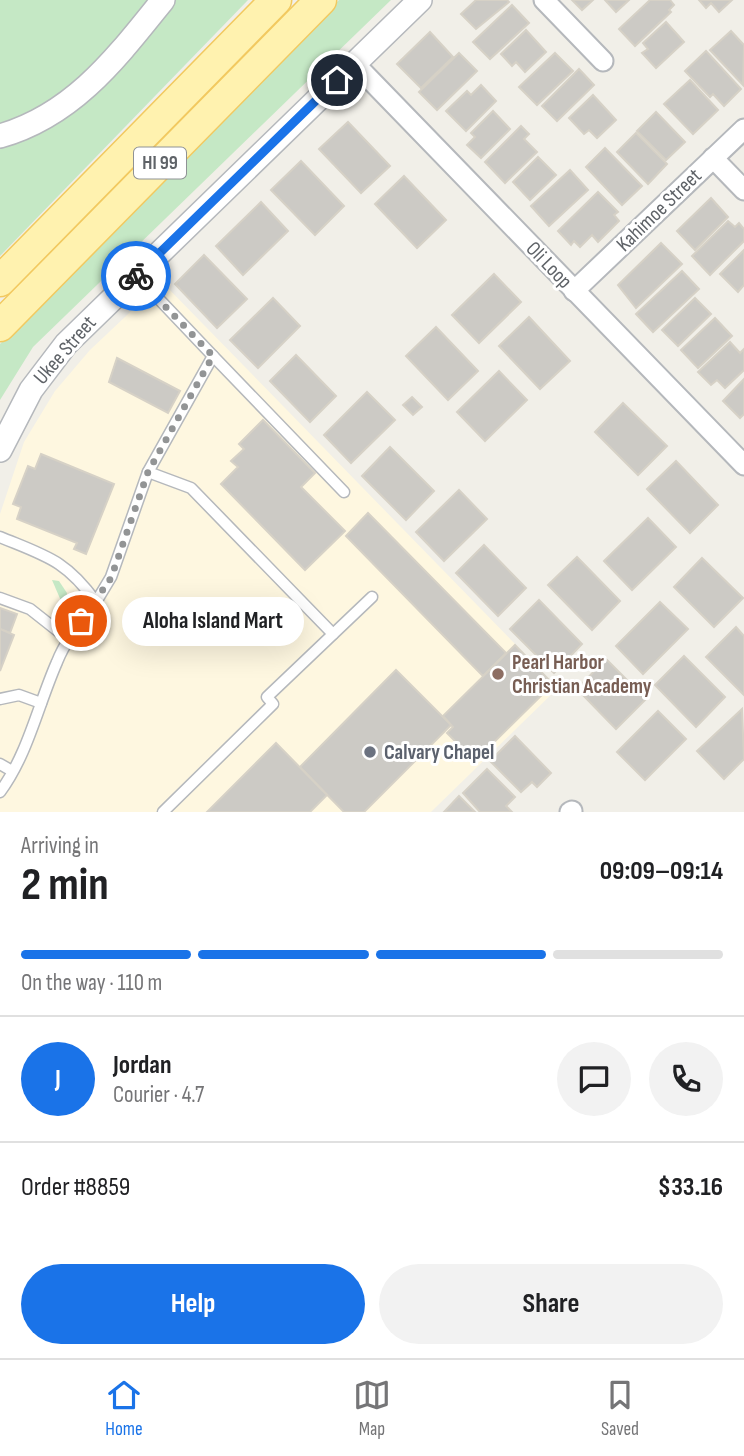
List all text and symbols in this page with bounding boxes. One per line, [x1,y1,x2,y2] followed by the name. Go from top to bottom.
[307,50,367,110] pin
[318,61,356,99] icon: home
[134,148,186,178] road number: HI 99
[611,163,707,257] street label: Kahimoe Street
[521,236,577,294] street label: Oli Loop
[101,241,171,311] courier
[117,257,155,295] icon: bike
[28,311,102,389] street label: Ukee Street
[51,591,111,651] pin
[123,596,305,646] callout: Aloha Island Mart
[62,602,100,640] icon: bag
[143,607,283,635] text: Aloha Island Mart
[512,650,652,699] place label: Pearl Harbor Christian Academy
[490,666,506,682] marker: Pearl Harbor Christian Academy
[384,740,494,765] place label: Calvary Chapel
[362,744,378,760] marker: Calvary Chapel
[21,832,99,860] text: Arriving in
[600,856,723,887] text: 09:09–09:14
[21,858,109,913] text: 2 min
[21,969,162,997] text: On the way · 110 m
[557,1042,631,1116] button: chat
[649,1042,723,1116] button: phone
[113,1050,171,1081] text: Jordan
[55,1064,61,1095] text: J
[113,1081,204,1109] text: Courier · 4.7
[21,1172,130,1203] text: Order #8859
[658,1172,723,1203] text: $33.16
[21,1264,365,1344] button: Help
[379,1264,723,1344] button: Share
[105,1376,143,1441] tab: Home
[353,1376,391,1441] tab: Map
[601,1376,639,1441] tab: Saved

